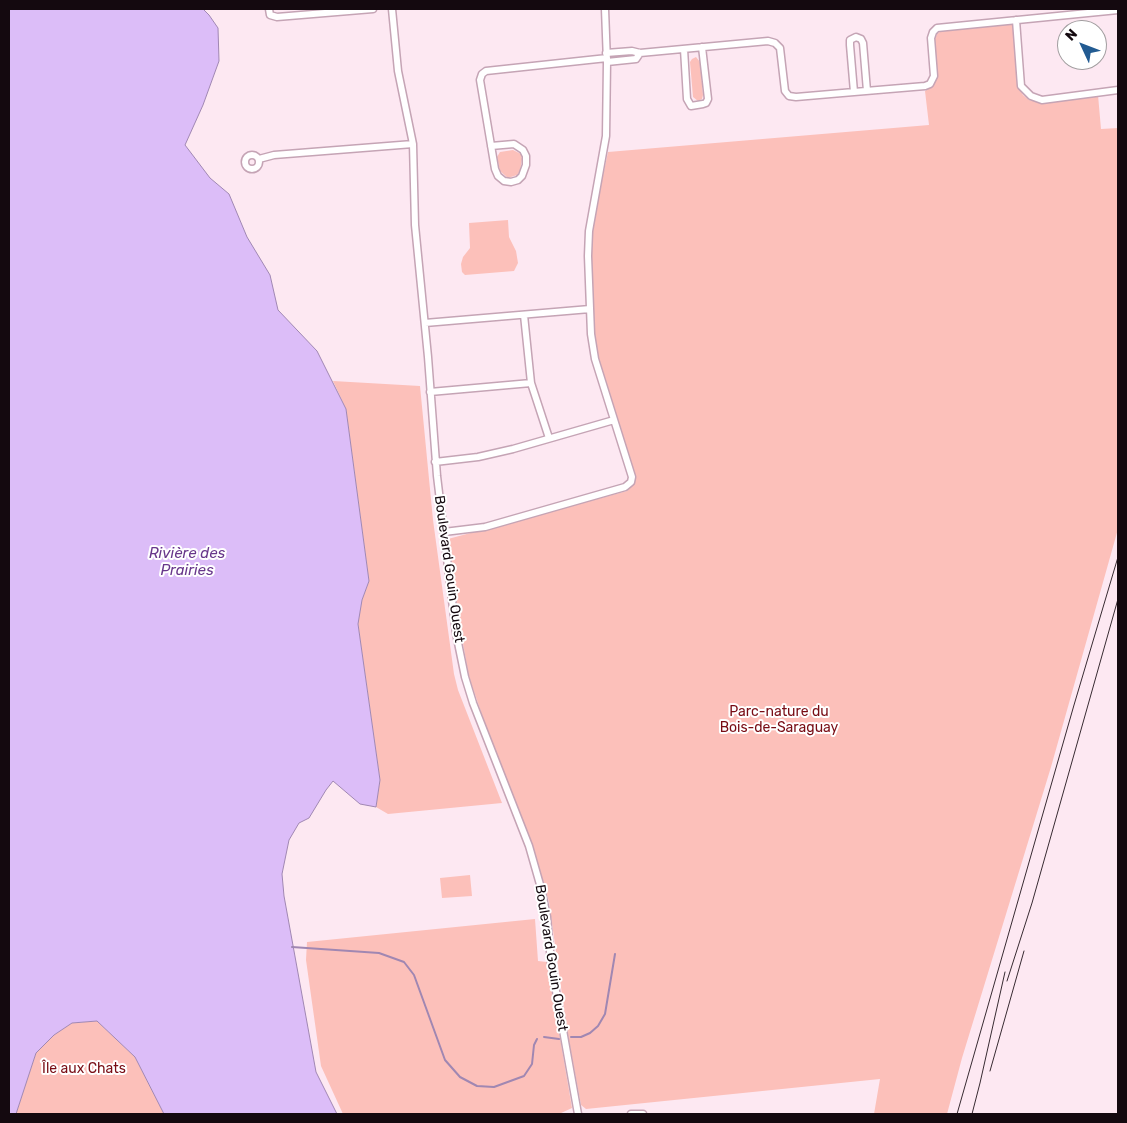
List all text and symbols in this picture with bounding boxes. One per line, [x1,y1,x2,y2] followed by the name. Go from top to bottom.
[1057,20,1107,70] north arrow
[1062,26,1081,45] text: N
[430,494,468,644] street label: Boulevard Gouin Ouest
[149,545,225,580] water label: Rivière des Prairies
[720,704,838,736] park label: Parc-nature du Bois-de-Saraguay
[531,883,571,1033] street label: Boulevard Gouin Ouest
[42,1061,126,1077] park label: Île aux Chats

